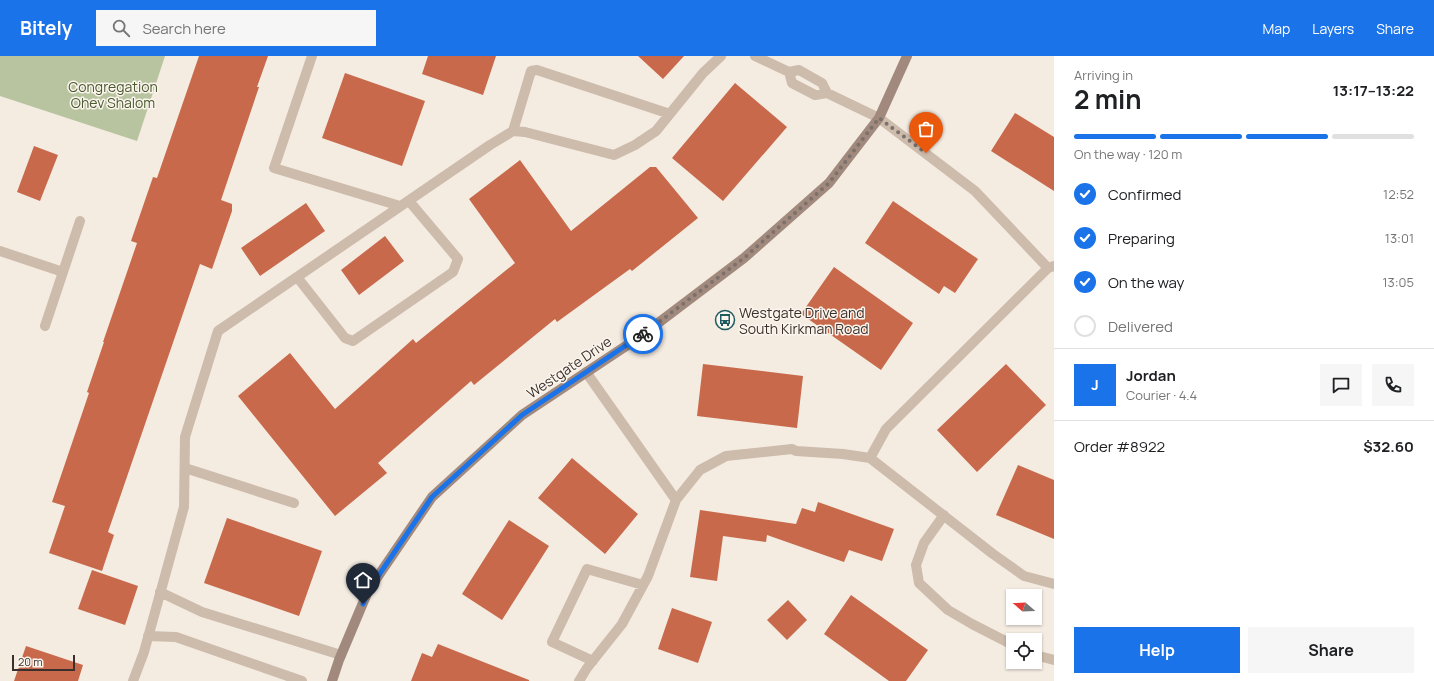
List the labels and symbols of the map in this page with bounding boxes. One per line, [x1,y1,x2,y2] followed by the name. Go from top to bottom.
[68,77,158,112] park label: Congregation Ohev Shalom
[909,112,943,153] pin
[739,303,868,338] place label: Westgate Drive and South Kirkman Road
[714,309,736,331] bus stop icon: Westgate Drive and South Kirkman Road
[623,314,663,354] courier
[523,332,615,402] street label: Westgate Drive
[346,563,380,604] pin
[1006,589,1042,625] north arrow
[12,653,75,672] scale bar

